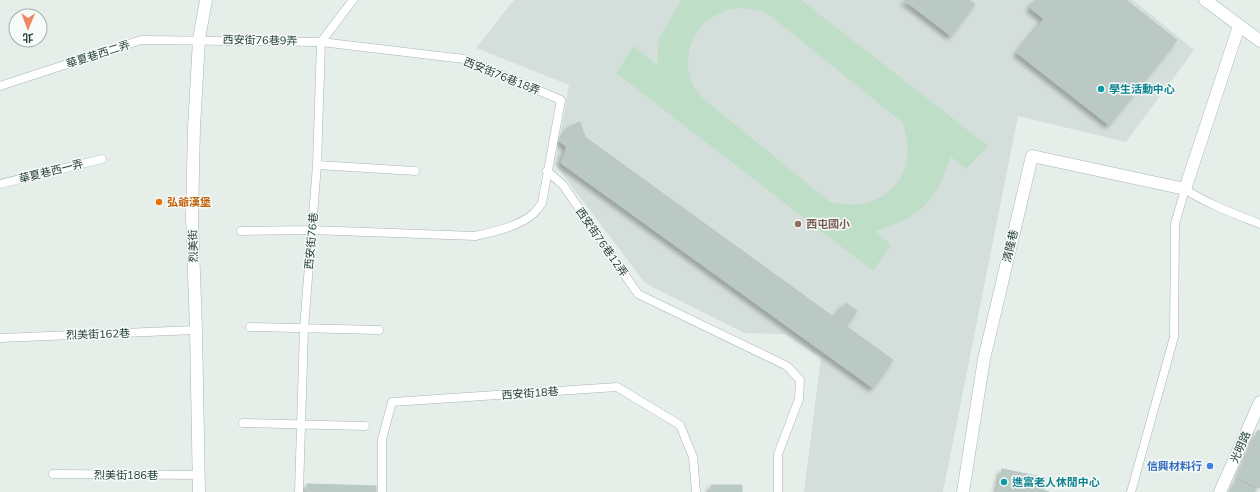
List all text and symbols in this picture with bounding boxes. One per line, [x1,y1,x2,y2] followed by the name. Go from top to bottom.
[8,8,48,48] north arrow
[22,31,33,45] text: 北
[222,32,298,48] street label: 西安街76巷9弄
[64,37,132,71] street label: 華夏巷西二弄
[462,54,542,98] street label: 西安街76巷18弄
[1109,82,1175,96] place label: 學生活動中心
[1096,84,1106,94] marker: 學生活動中心
[17,156,85,186] street label: 華夏巷西一弄
[167,195,211,209] place label: 弘爺漢堡
[154,197,164,207] marker: 弘爺漢堡
[573,205,631,279] street label: 西安街76巷12弄
[302,212,320,270] street label: 西安街76巷
[806,217,850,231] place label: 西屯國小
[793,219,803,229] marker: 西屯國小
[999,228,1021,264] street label: 清隆巷
[185,229,201,263] street label: 烈美街
[66,326,130,342] street label: 烈美街162巷
[501,384,559,402] street label: 西安街18巷
[1227,429,1253,465] street label: 光明路
[1147,459,1202,473] place label: 信興材料行
[1205,461,1215,471] marker: 信興材料行
[94,468,158,482] street label: 烈美街186巷
[1012,475,1100,489] place label: 進富老人休閒中心
[999,477,1009,487] marker: 進富老人休閒中心

